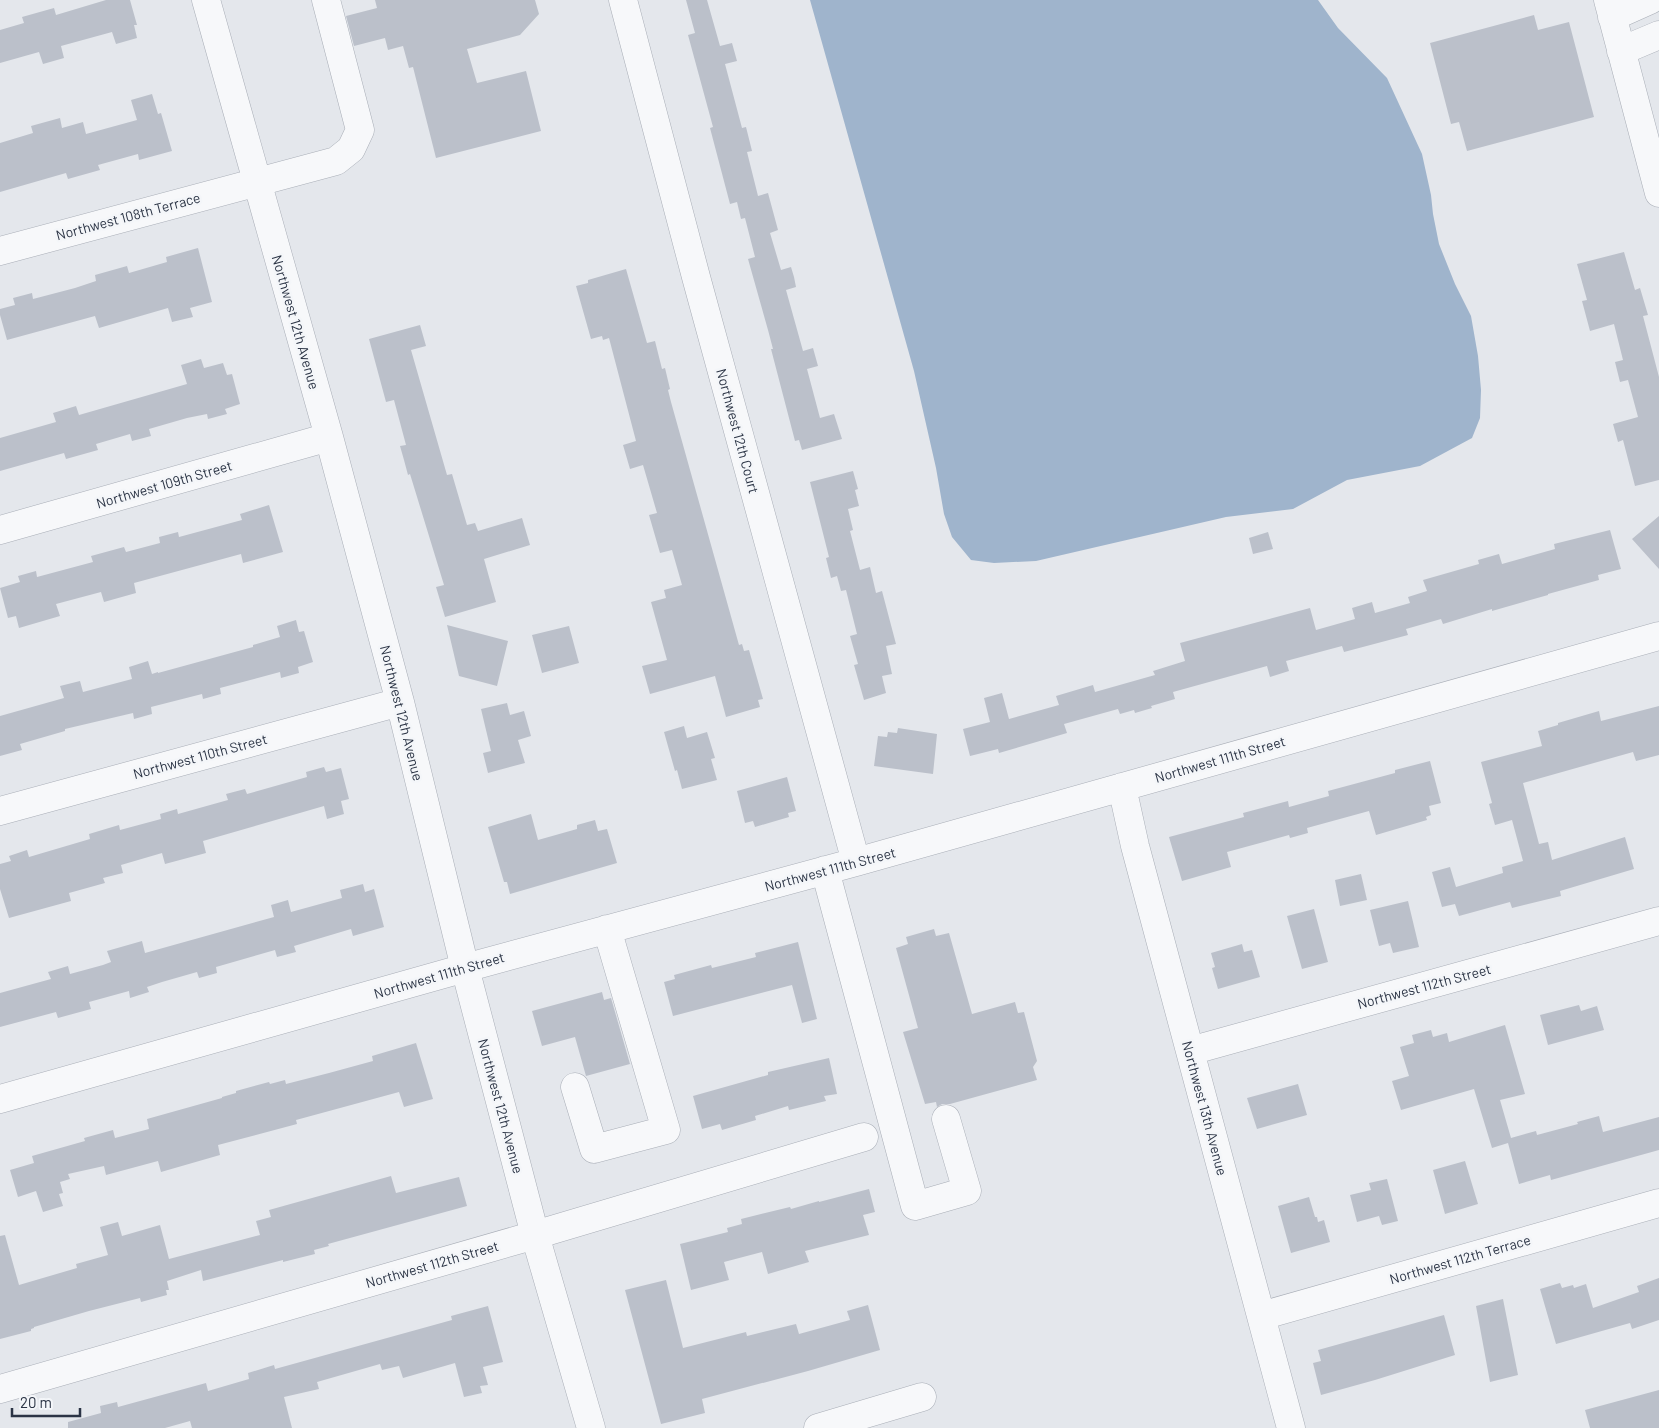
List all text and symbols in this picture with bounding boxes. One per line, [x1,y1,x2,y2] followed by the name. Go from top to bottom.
[54,189,202,243] street label: Northwest 108th Terrace
[269,253,323,391] street label: Northwest 12th Avenue
[713,367,763,495] street label: Northwest 12th Court
[94,456,234,512] street label: Northwest 109th Street
[377,643,427,783] street label: Northwest 12th Avenue
[131,730,269,782] street label: Northwest 110th Street
[1153,732,1287,786] street label: Northwest 111th Street
[763,843,897,895] street label: Northwest 111th Street
[372,948,506,1002] street label: Northwest 111th Street
[1355,960,1493,1012] street label: Northwest 112th Street
[475,1037,527,1175] street label: Northwest 12th Avenue
[1179,1039,1231,1177] street label: Northwest 13th Avenue
[1387,1231,1533,1287] street label: Northwest 112th Terrace
[363,1237,501,1291] street label: Northwest 112th Street
[12,1386,80,1418] scale bar
[20,1393,52,1411] text: 20 m

